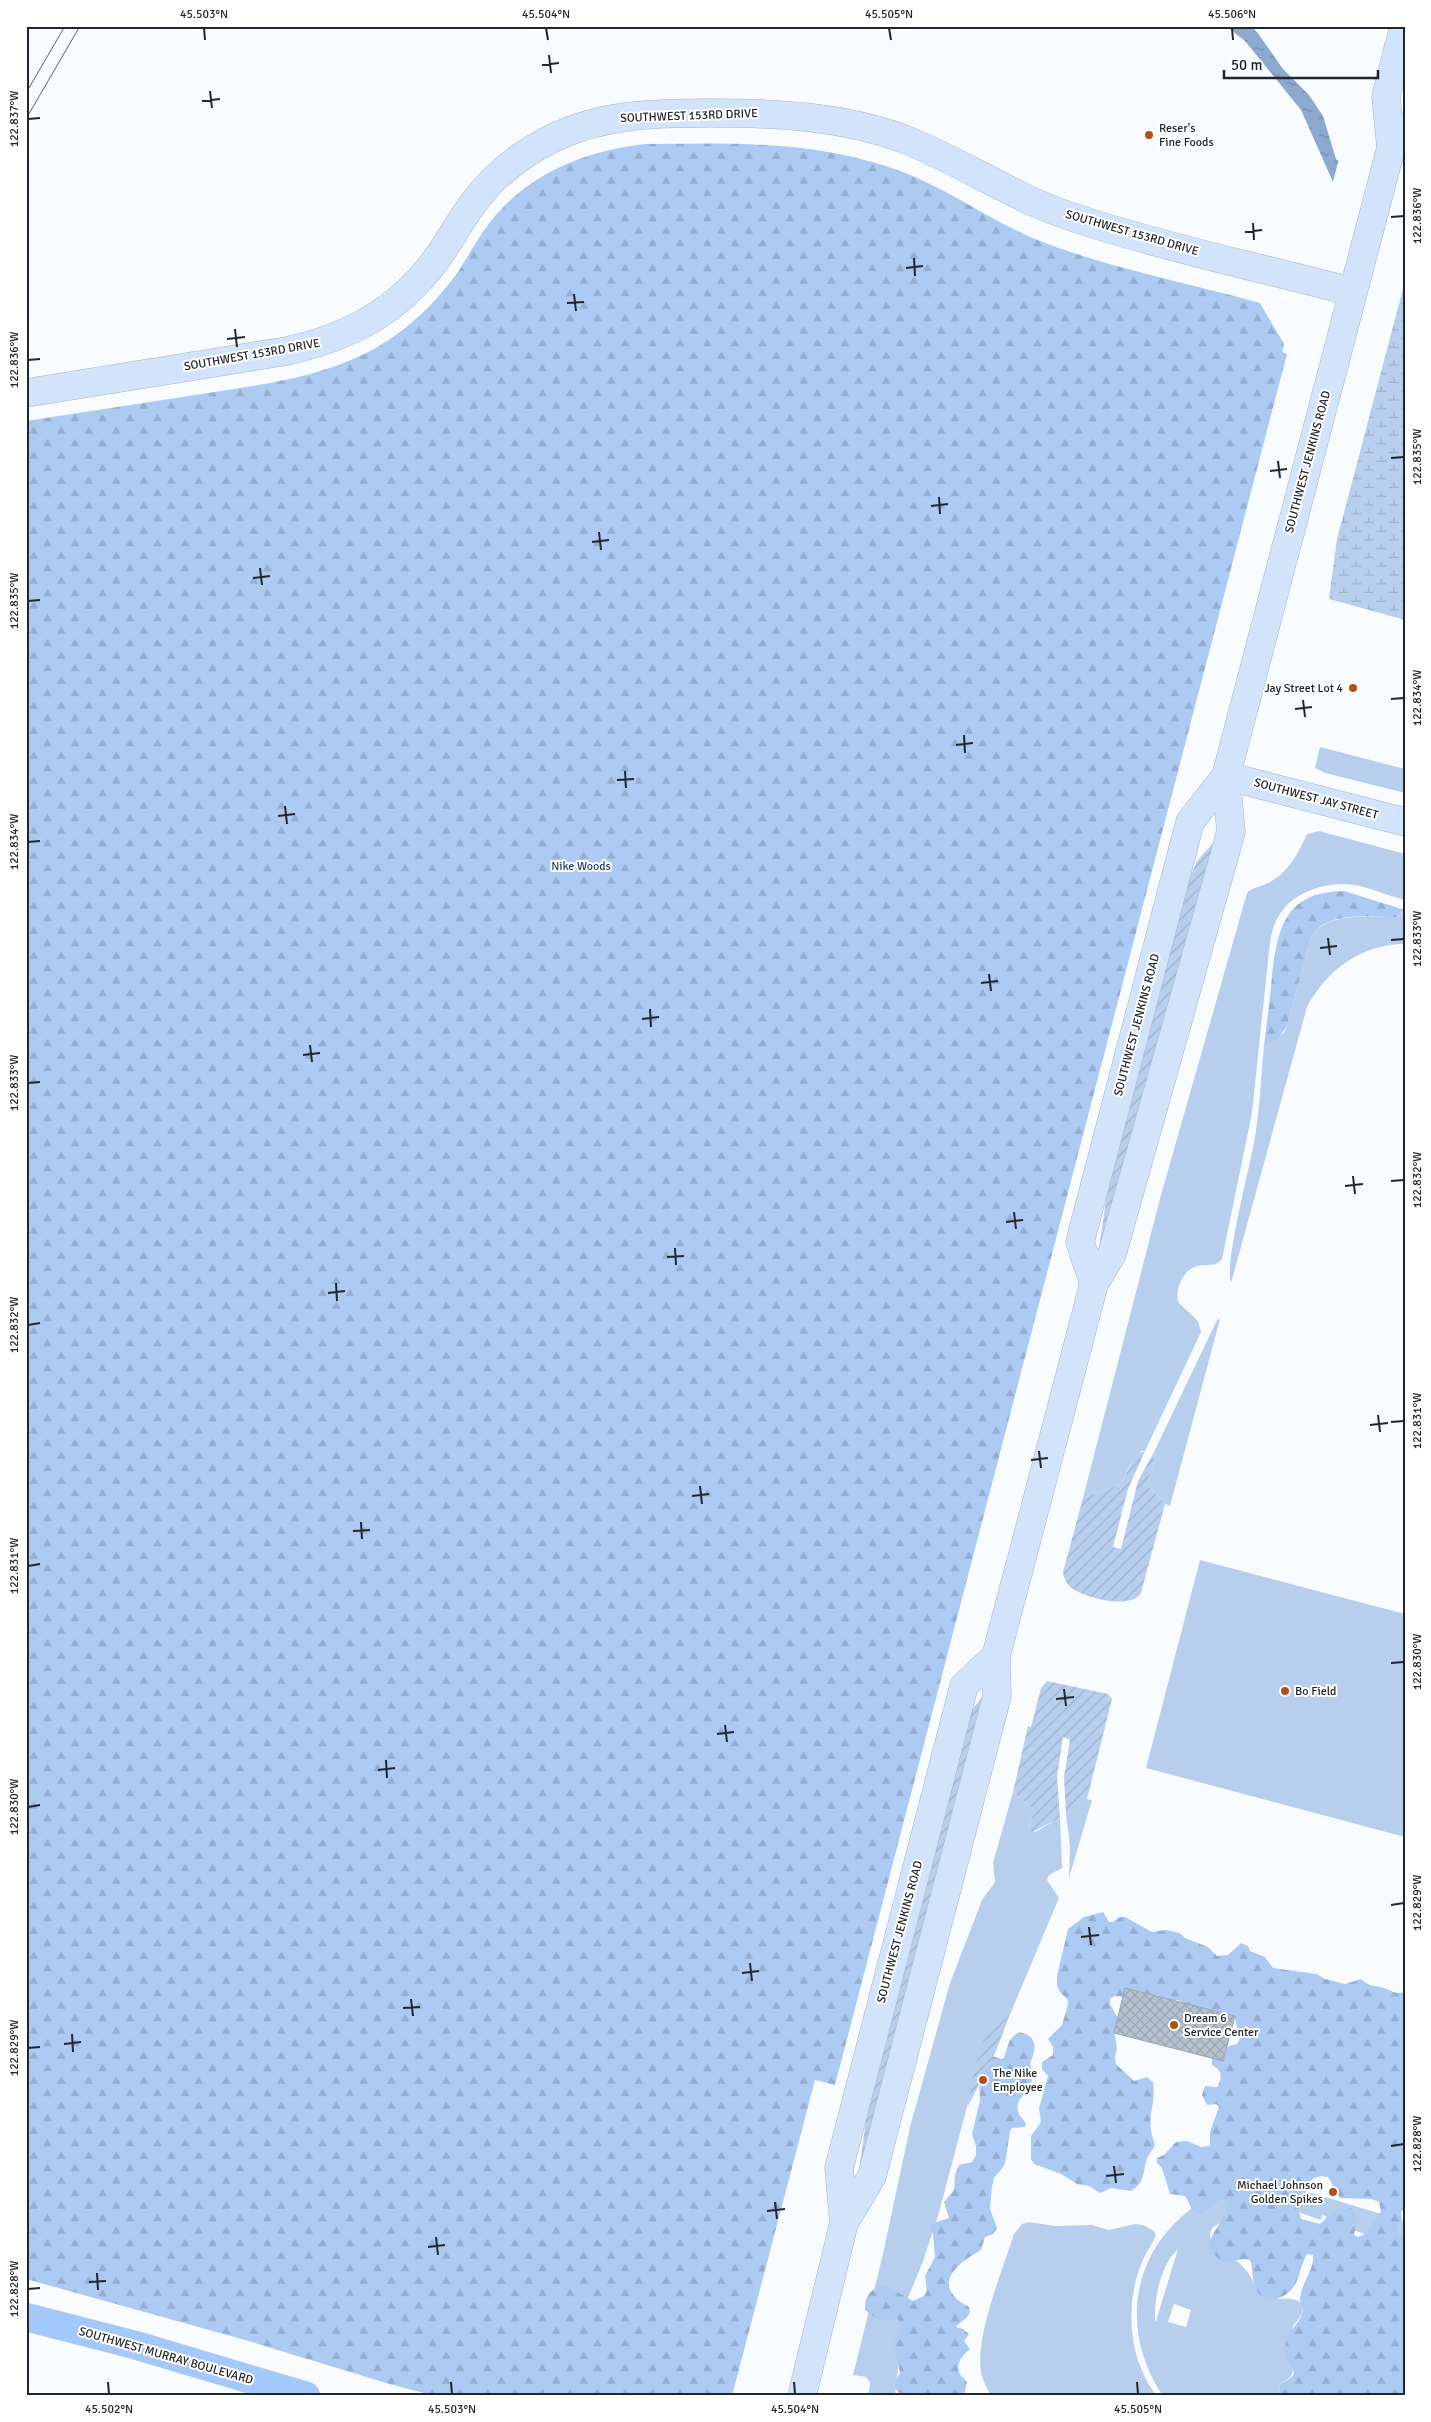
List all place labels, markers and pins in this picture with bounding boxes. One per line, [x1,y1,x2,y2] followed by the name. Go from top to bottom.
[1159,121,1214,150] place label: Reser's Fine Foods
[1143,129,1155,141] marker: Reser's Fine Foods
[1264,681,1344,696] place label: Jay Street Lot 4
[1347,682,1359,694] marker: Jay Street Lot 4
[1295,1684,1336,1699] place label: Bo Field
[1279,1685,1291,1697] marker: Bo Field
[1184,2011,1259,2040] place label: Dream 6 Service Center
[1168,2019,1180,2031] marker: Dream 6 Service Center
[993,2066,1043,2095] place label: The Nike Employee
[977,2074,989,2086] marker: The Nike Employee
[1237,2178,1323,2207] place label: Michael Johnson Golden Spikes
[1327,2186,1339,2198] marker: Michael Johnson Golden Spikes

